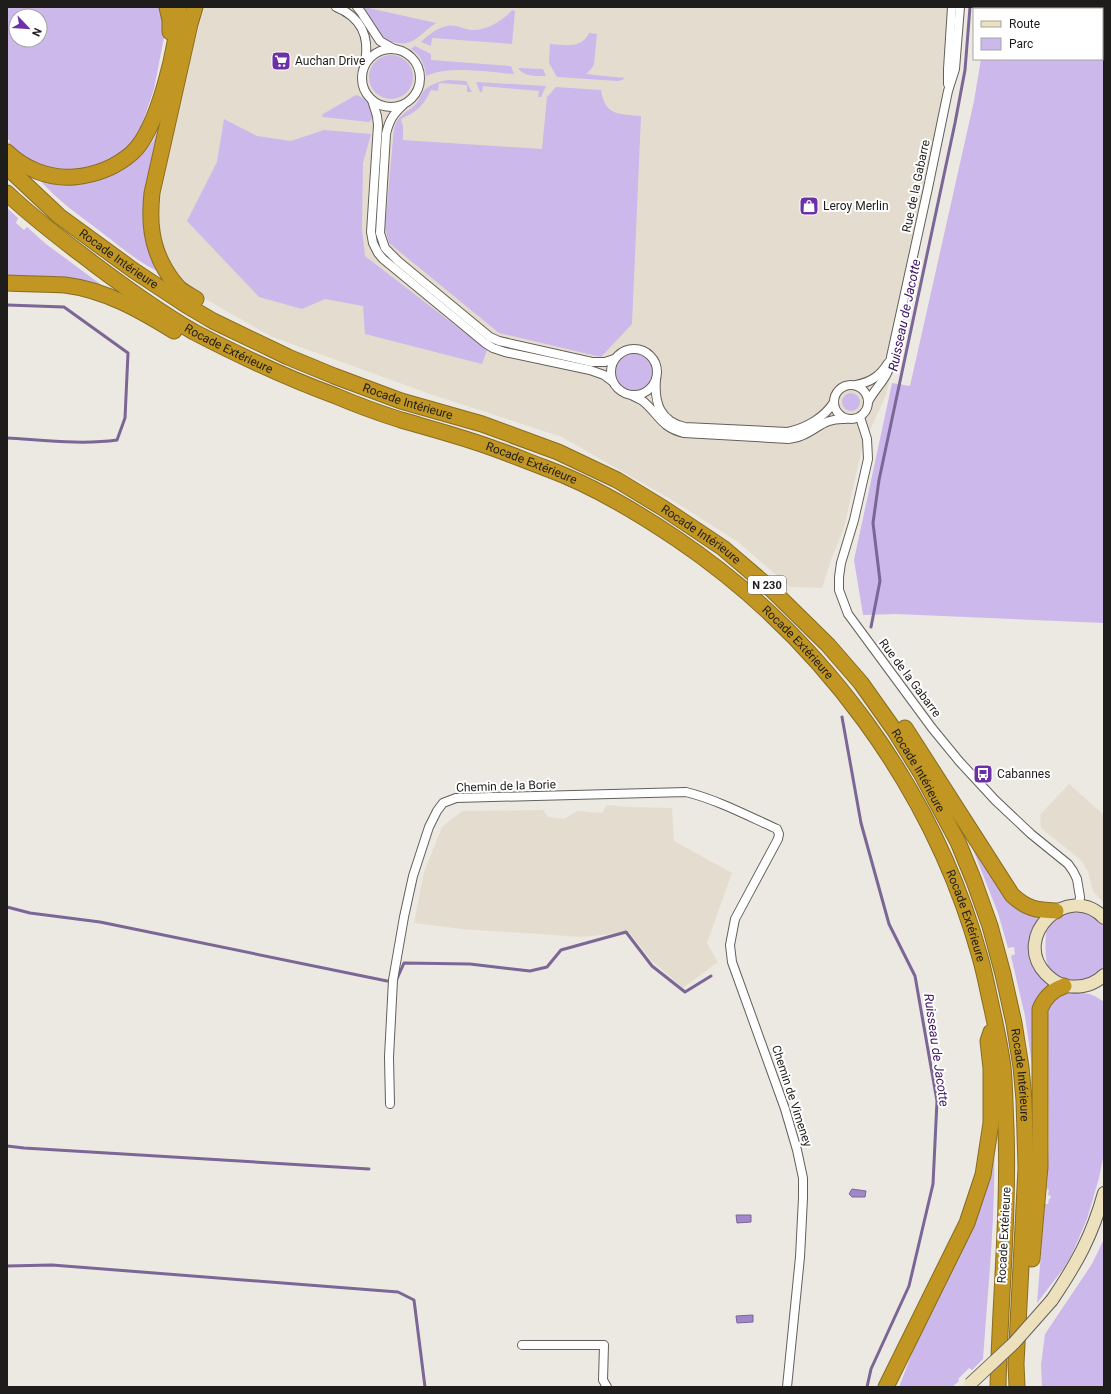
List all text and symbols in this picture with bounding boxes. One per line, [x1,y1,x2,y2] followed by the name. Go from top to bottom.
[8,8,48,48] north arrow
[973,8,1103,60] legend
[1009,17,1040,31] text: Route
[29,26,44,38] text: N
[1009,37,1033,51] text: Parc
[270,50,292,72] supermarket icon: Auchan Drive
[295,54,365,68] place label: Auchan Drive
[899,138,933,234] street label: Rue de la Gabarre
[798,195,820,217] shop icon: Leroy Merlin
[823,199,889,213] place label: Leroy Merlin
[76,226,161,292] street label: Rocade Intérieure
[885,257,924,372] water label: Ruisseau de Jacotte
[182,321,275,376] street label: Rocade Extérieure
[361,380,454,422] street label: Rocade Intérieure
[484,439,579,487] street label: Rocade Extérieure
[659,502,744,567] street label: Rocade Intérieure
[748,576,786,594] road number: N 230
[759,603,836,682] street label: Rocade Extérieure
[876,636,944,720] street label: Rue de la Gabarre
[889,726,948,815] street label: Rocade Intérieure
[972,763,994,785] bus stop icon: Cabannes
[997,767,1050,781] place label: Cabannes
[456,777,556,795] street label: Chemin de la Borie
[943,868,988,963] street label: Rocade Extérieure
[921,993,952,1108] water label: Ruisseau de Jacotte
[1008,1027,1032,1122] street label: Rocade Intérieure
[769,1043,815,1149] street label: Chemin de Vimeney
[994,1186,1014,1284] street label: Rocade Extérieure

